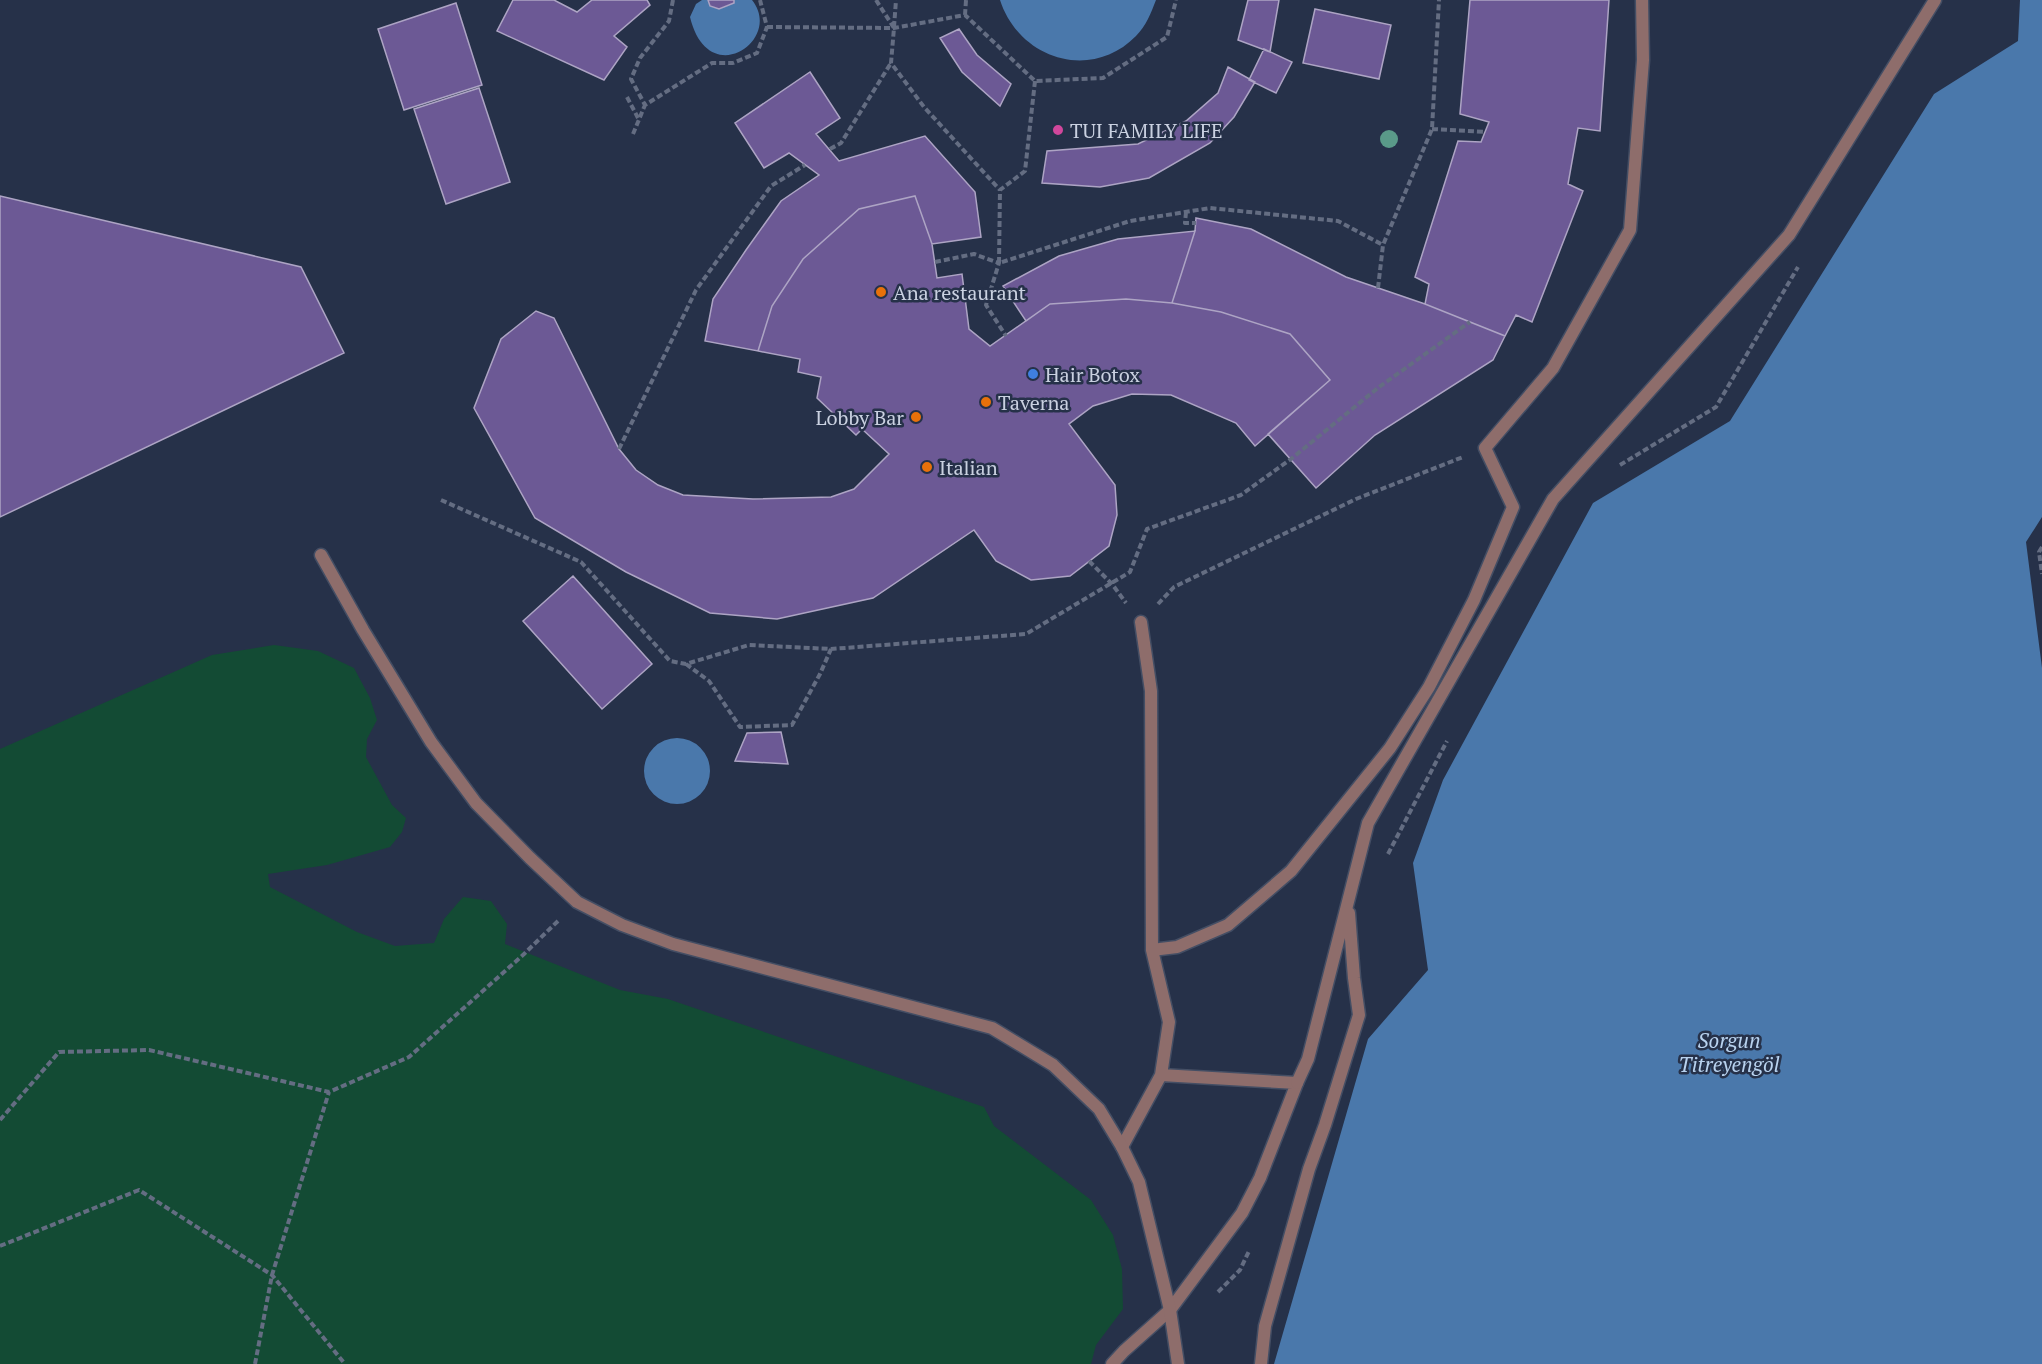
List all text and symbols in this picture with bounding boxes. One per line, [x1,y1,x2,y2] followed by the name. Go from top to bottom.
[1070,117,1223,144] place label: TUI FAMILY LIFE
[1051,123,1065,137] marker: TUI FAMILY LIFE
[893,279,1027,306] place label: Ana restaurant
[874,285,888,299] marker: Ana restaurant
[1045,361,1141,388] place label: Hair Botox
[1026,367,1040,381] marker: Hair Botox
[998,389,1069,416] place label: Taverna
[979,395,993,409] marker: Taverna
[815,404,904,431] place label: Lobby Bar
[909,410,923,424] marker: Lobby Bar
[939,454,998,481] place label: Italian
[920,460,934,474] marker: Italian
[1679,1026,1780,1078] water label: Sorgun Titreyengöl

